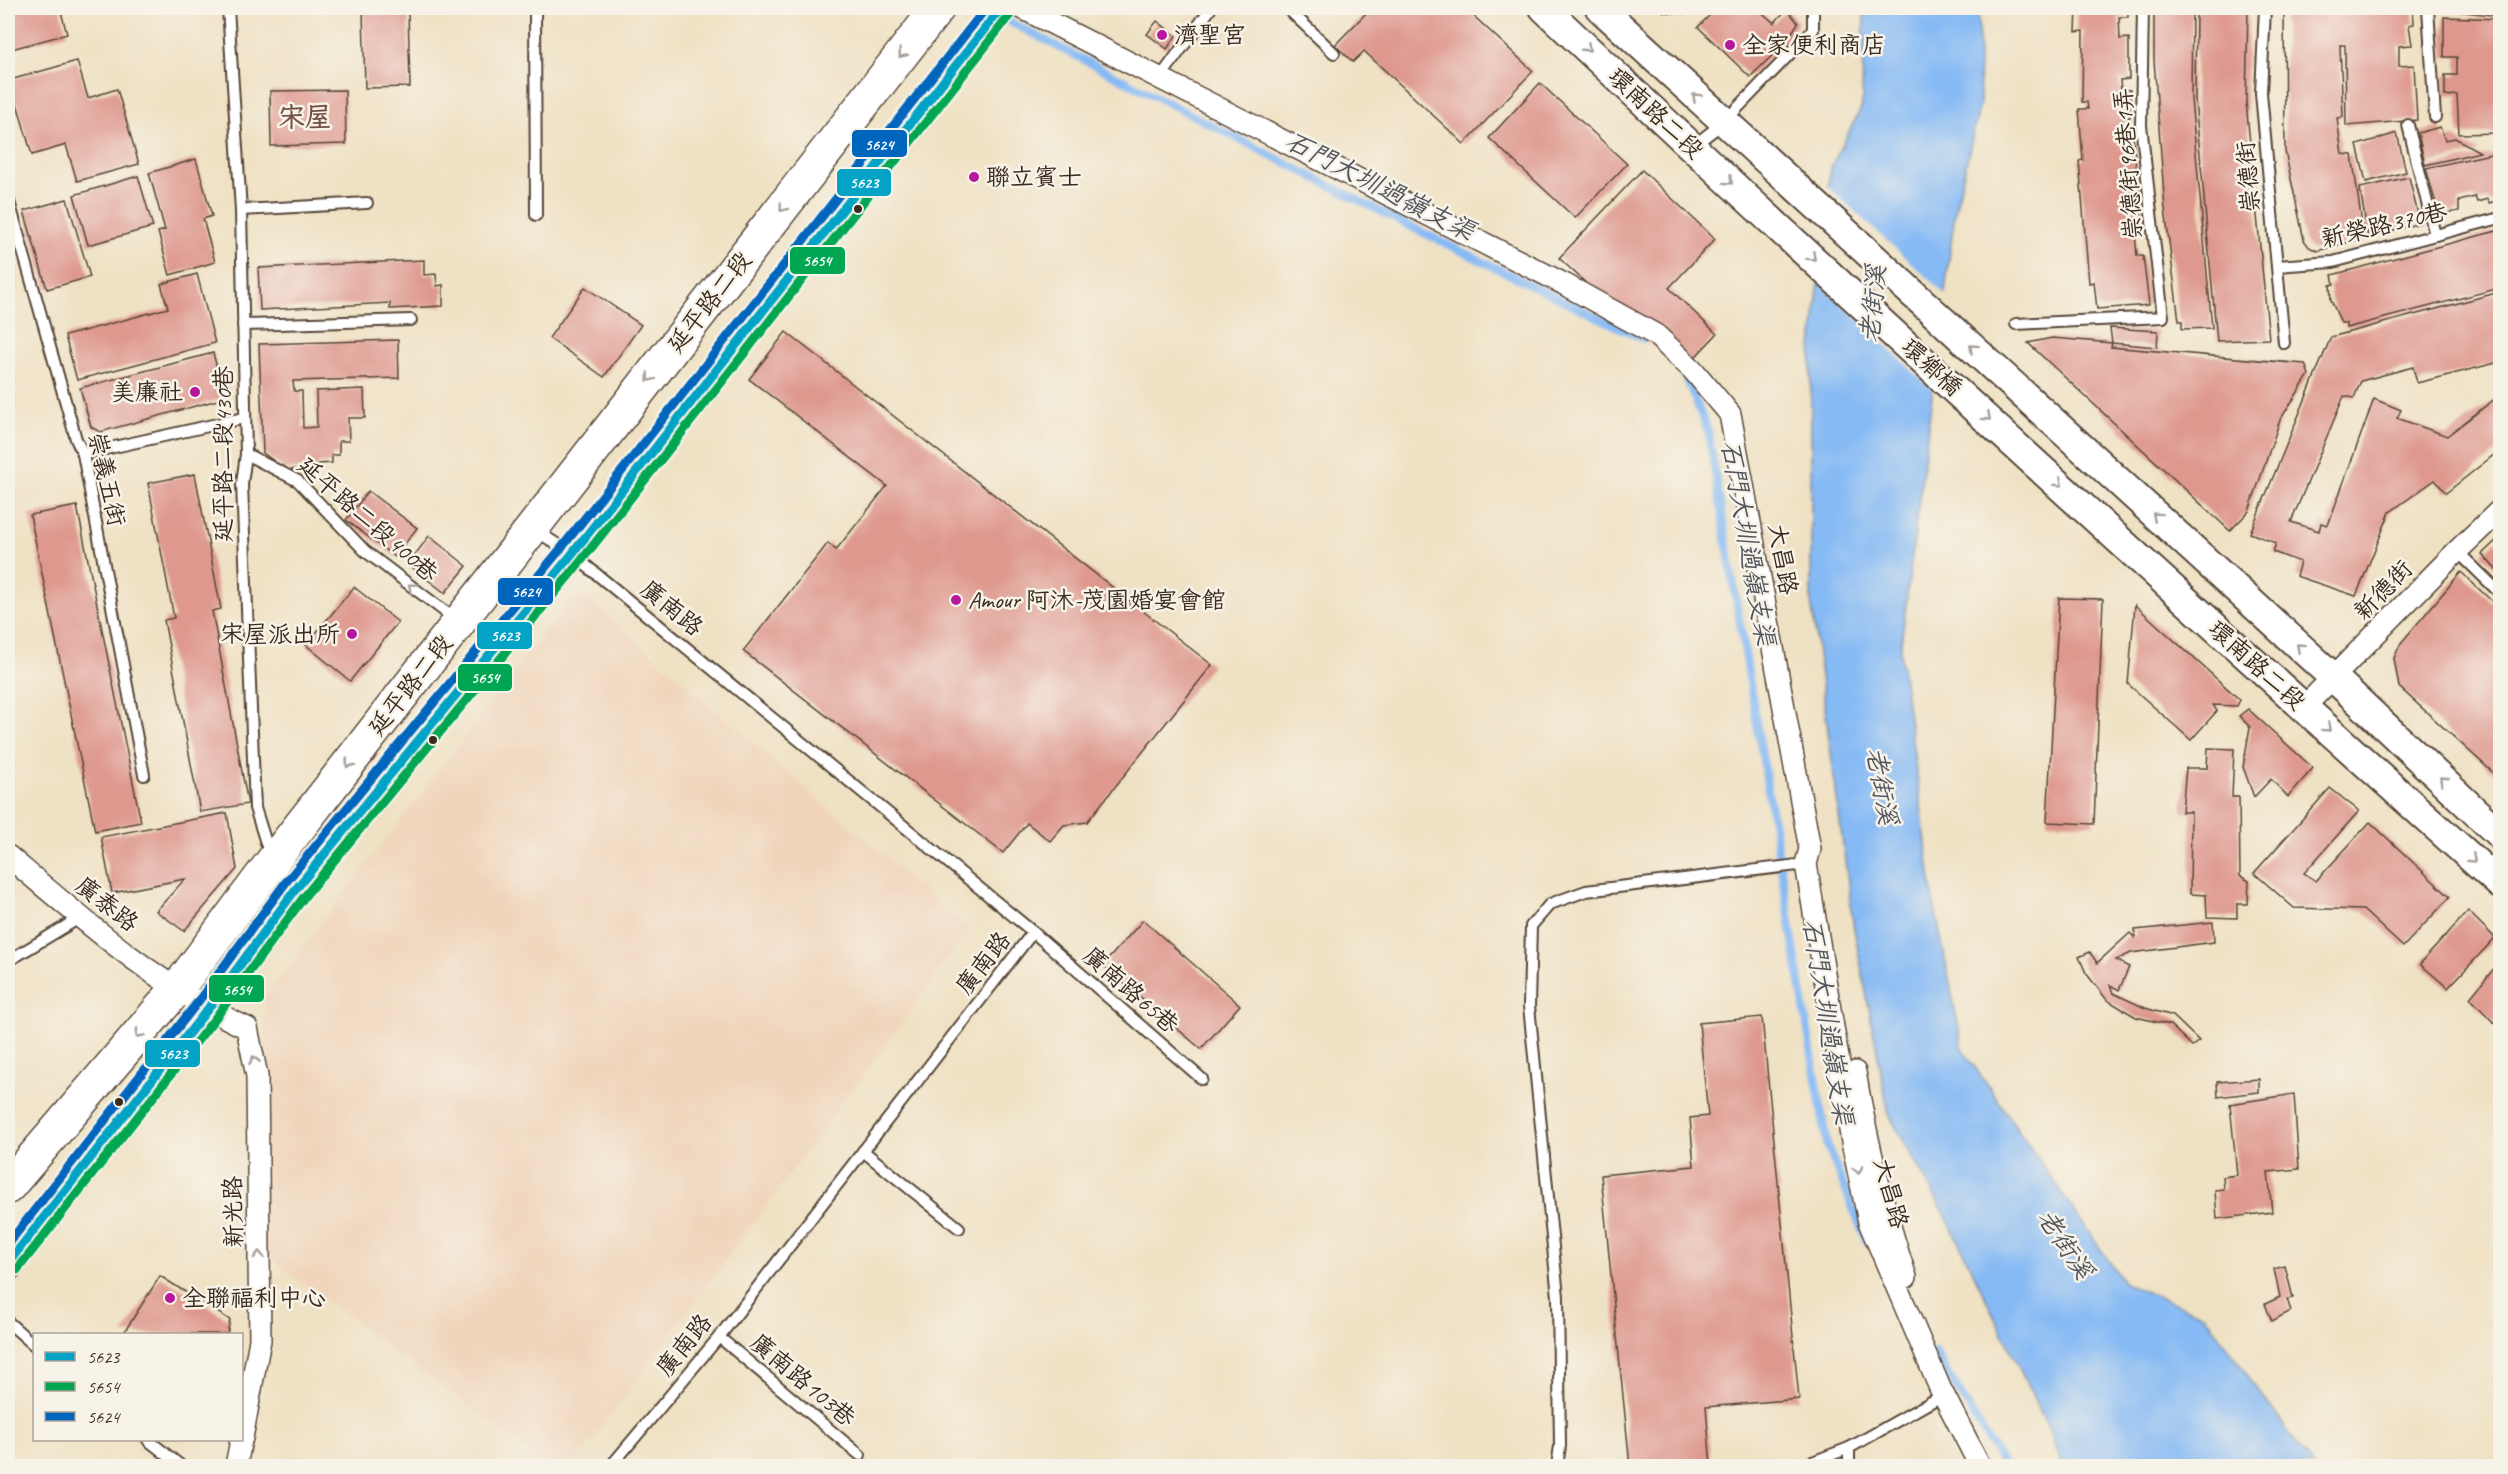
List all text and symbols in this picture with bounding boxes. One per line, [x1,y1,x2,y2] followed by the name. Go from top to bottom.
[1174,20,1246,50] place label: 濟聖宮
[1155,28,1169,42] marker: 濟聖宮
[1742,30,1886,60] place label: 全家便利商店
[1723,38,1737,52] marker: 全家便利商店
[1580,41,1591,52] one-way arrow
[899,47,910,58] one-way arrow
[1602,61,1710,165] street label: 環南路二段
[2108,87,2148,241] street label: 崇德街96巷1弄
[1693,93,1704,104] one-way arrow
[278,100,332,134] district label: 宋屋
[1280,124,1482,249] water label: 石門大圳過嶺支渠
[851,129,908,158] line badge: 5624
[865,135,895,155] text: 5624
[2230,140,2266,214] street label: 崇德街
[986,162,1082,192] place label: 聯立賓士
[836,168,892,197] line badge: 5623
[967,170,981,184] marker: 聯立賓士
[850,173,880,193] text: 5623
[1722,174,1733,185] one-way arrow
[2318,196,2450,254] street label: 新榮路370巷
[779,201,790,212] one-way arrow
[852,203,864,215] unlabelled marker
[660,245,758,359] street label: 延平路二段
[789,246,846,275] line badge: 5654
[1805,250,1815,261] one-way arrow
[803,251,833,271] text: 5654
[1853,262,1893,344] water label: 老街溪
[1895,332,1969,402] street label: 環鄉橋
[1969,344,1979,355] one-way arrow
[208,366,238,542] street label: 延平路二段430巷
[647,372,658,383] one-way arrow
[111,377,183,407] place label: 美廉社
[188,385,202,399] marker: 美廉社
[1980,410,1990,421] one-way arrow
[82,429,132,529] street label: 崇義五街
[1714,438,1783,650] water label: 石門大圳過嶺支渠
[292,450,444,588] street label: 延平路二段400巷
[2052,476,2063,487] one-way arrow
[2153,512,2164,523] one-way arrow
[1762,521,1804,597] street label: 大昌路
[2347,554,2419,626] street label: 新德街
[635,574,709,642] street label: 廣南路
[497,577,554,606] line badge: 5624
[512,582,542,602] text: 5624
[408,583,419,594] one-way arrow
[968,585,1226,615] place label: Amour 阿沐-茂園婚宴會館
[949,593,963,607] marker: Amour 阿沐-茂園婚宴會館
[2202,614,2312,716] street label: 環南路二段
[220,619,340,649] place label: 宋屋派出所
[476,621,533,650] line badge: 5623
[491,626,521,646] text: 5623
[345,627,359,641] marker: 宋屋派出所
[361,628,459,742] street label: 延平路二段
[2297,643,2307,654] one-way arrow
[457,663,513,692] line badge: 5654
[471,668,501,688] text: 5654
[2320,721,2331,732] one-way arrow
[427,734,439,746] unlabelled marker
[1859,745,1905,829] water label: 老街溪
[345,757,356,768] one-way arrow
[2439,777,2450,788] one-way arrow
[2465,852,2476,863] one-way arrow
[69,870,145,938] street label: 廣泰路
[1795,917,1861,1129] water label: 石門大圳過嶺支渠
[949,925,1017,1001] street label: 廣南路
[1077,940,1185,1040] street label: 廣南路65巷
[208,974,265,1003] line badge: 5654
[223,980,253,1000] text: 5654
[135,1027,146,1038] one-way arrow
[144,1039,201,1068] line badge: 5623
[159,1044,189,1064] text: 5623
[248,1056,261,1066] one-way arrow
[113,1096,125,1108] unlabelled marker
[1867,1154,1915,1232] street label: 大昌路
[1851,1165,1864,1175] one-way arrow
[217,1176,249,1248] street label: 新光路
[2030,1202,2102,1287] water label: 老街溪
[253,1250,266,1259] one-way arrow
[182,1283,326,1313] place label: 全聯福利中心
[163,1291,177,1305] marker: 全聯福利中心
[650,1308,718,1382] street label: 廣南路
[744,1327,862,1433] street label: 廣南路103巷
[33,1333,243,1441] legend
[87,1346,121,1368] text: 5623
[87,1376,121,1398] text: 5654
[87,1406,121,1428] text: 5624

